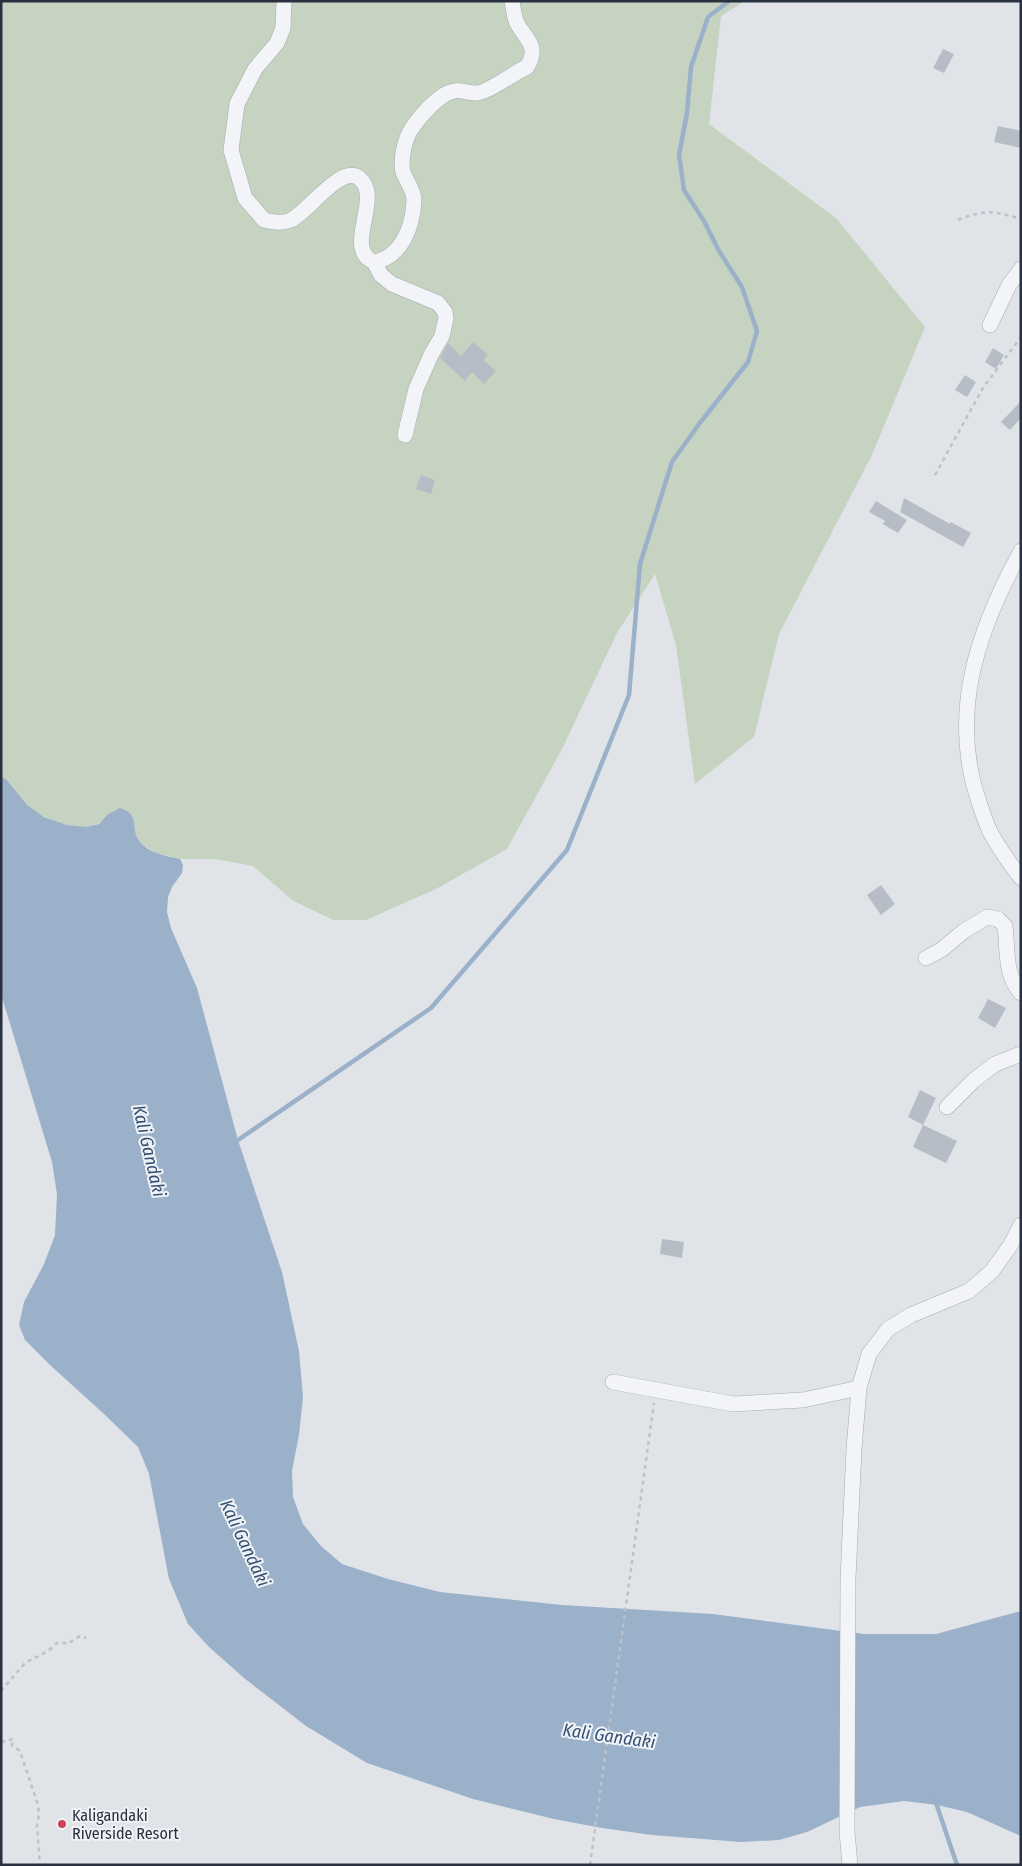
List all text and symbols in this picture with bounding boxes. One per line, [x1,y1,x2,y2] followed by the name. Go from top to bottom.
[128,1103,170,1199] water label: Kali Gandaki
[215,1496,275,1590] water label: Kali Gandaki
[561,1719,657,1753] water label: Kali Gandaki
[72,1806,179,1843] place label: Kaligandaki Riverside Resort
[56,1818,68,1830] marker: Kaligandaki Riverside Resort

